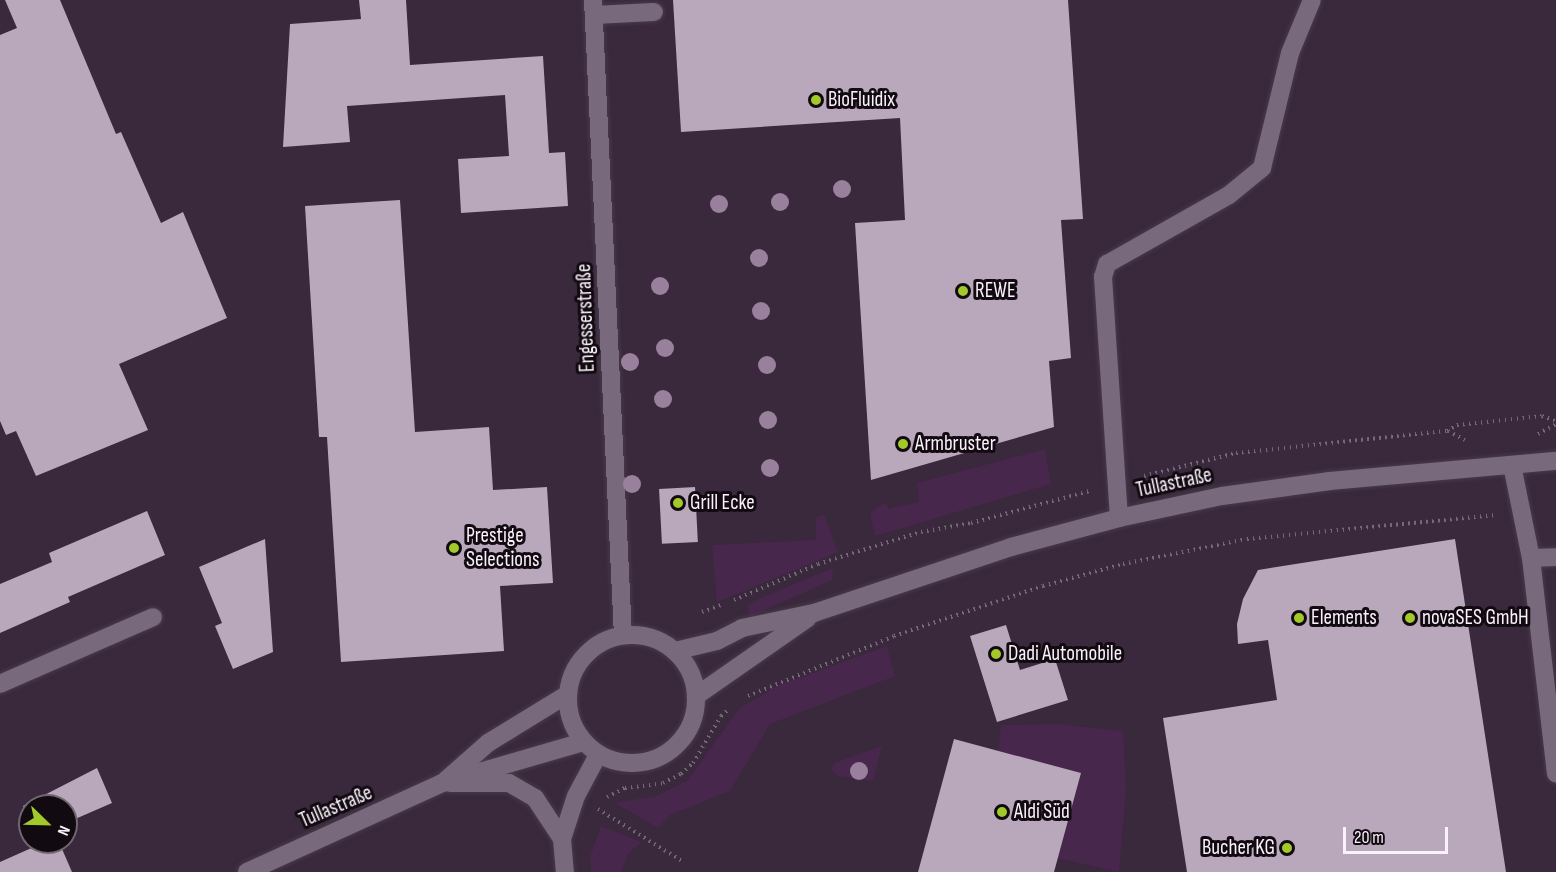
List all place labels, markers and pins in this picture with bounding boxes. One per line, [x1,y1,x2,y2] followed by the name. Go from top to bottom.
[828,87,895,113] place label: BioFluidix
[809,93,823,107] marker: BioFluidix
[975,278,1016,304] place label: REWE
[956,284,970,298] marker: REWE
[915,431,996,457] place label: Armbruster
[896,437,910,451] marker: Armbruster
[690,490,755,516] place label: Grill Ecke
[671,496,685,510] marker: Grill Ecke
[466,523,540,573] place label: Prestige Selections
[447,541,461,555] marker: Prestige Selections
[1311,605,1377,631] place label: Elements
[1422,605,1529,631] place label: novaSES GmbH
[1292,611,1306,625] marker: Elements
[1403,611,1417,625] marker: novaSES GmbH
[1008,641,1122,667] place label: Dadi Automobile
[989,647,1003,661] marker: Dadi Automobile
[1014,799,1070,825] place label: Aldi Süd
[995,805,1009,819] marker: Aldi Süd
[1202,835,1275,861] place label: Bucher KG
[1280,841,1294,855] marker: Bucher KG

